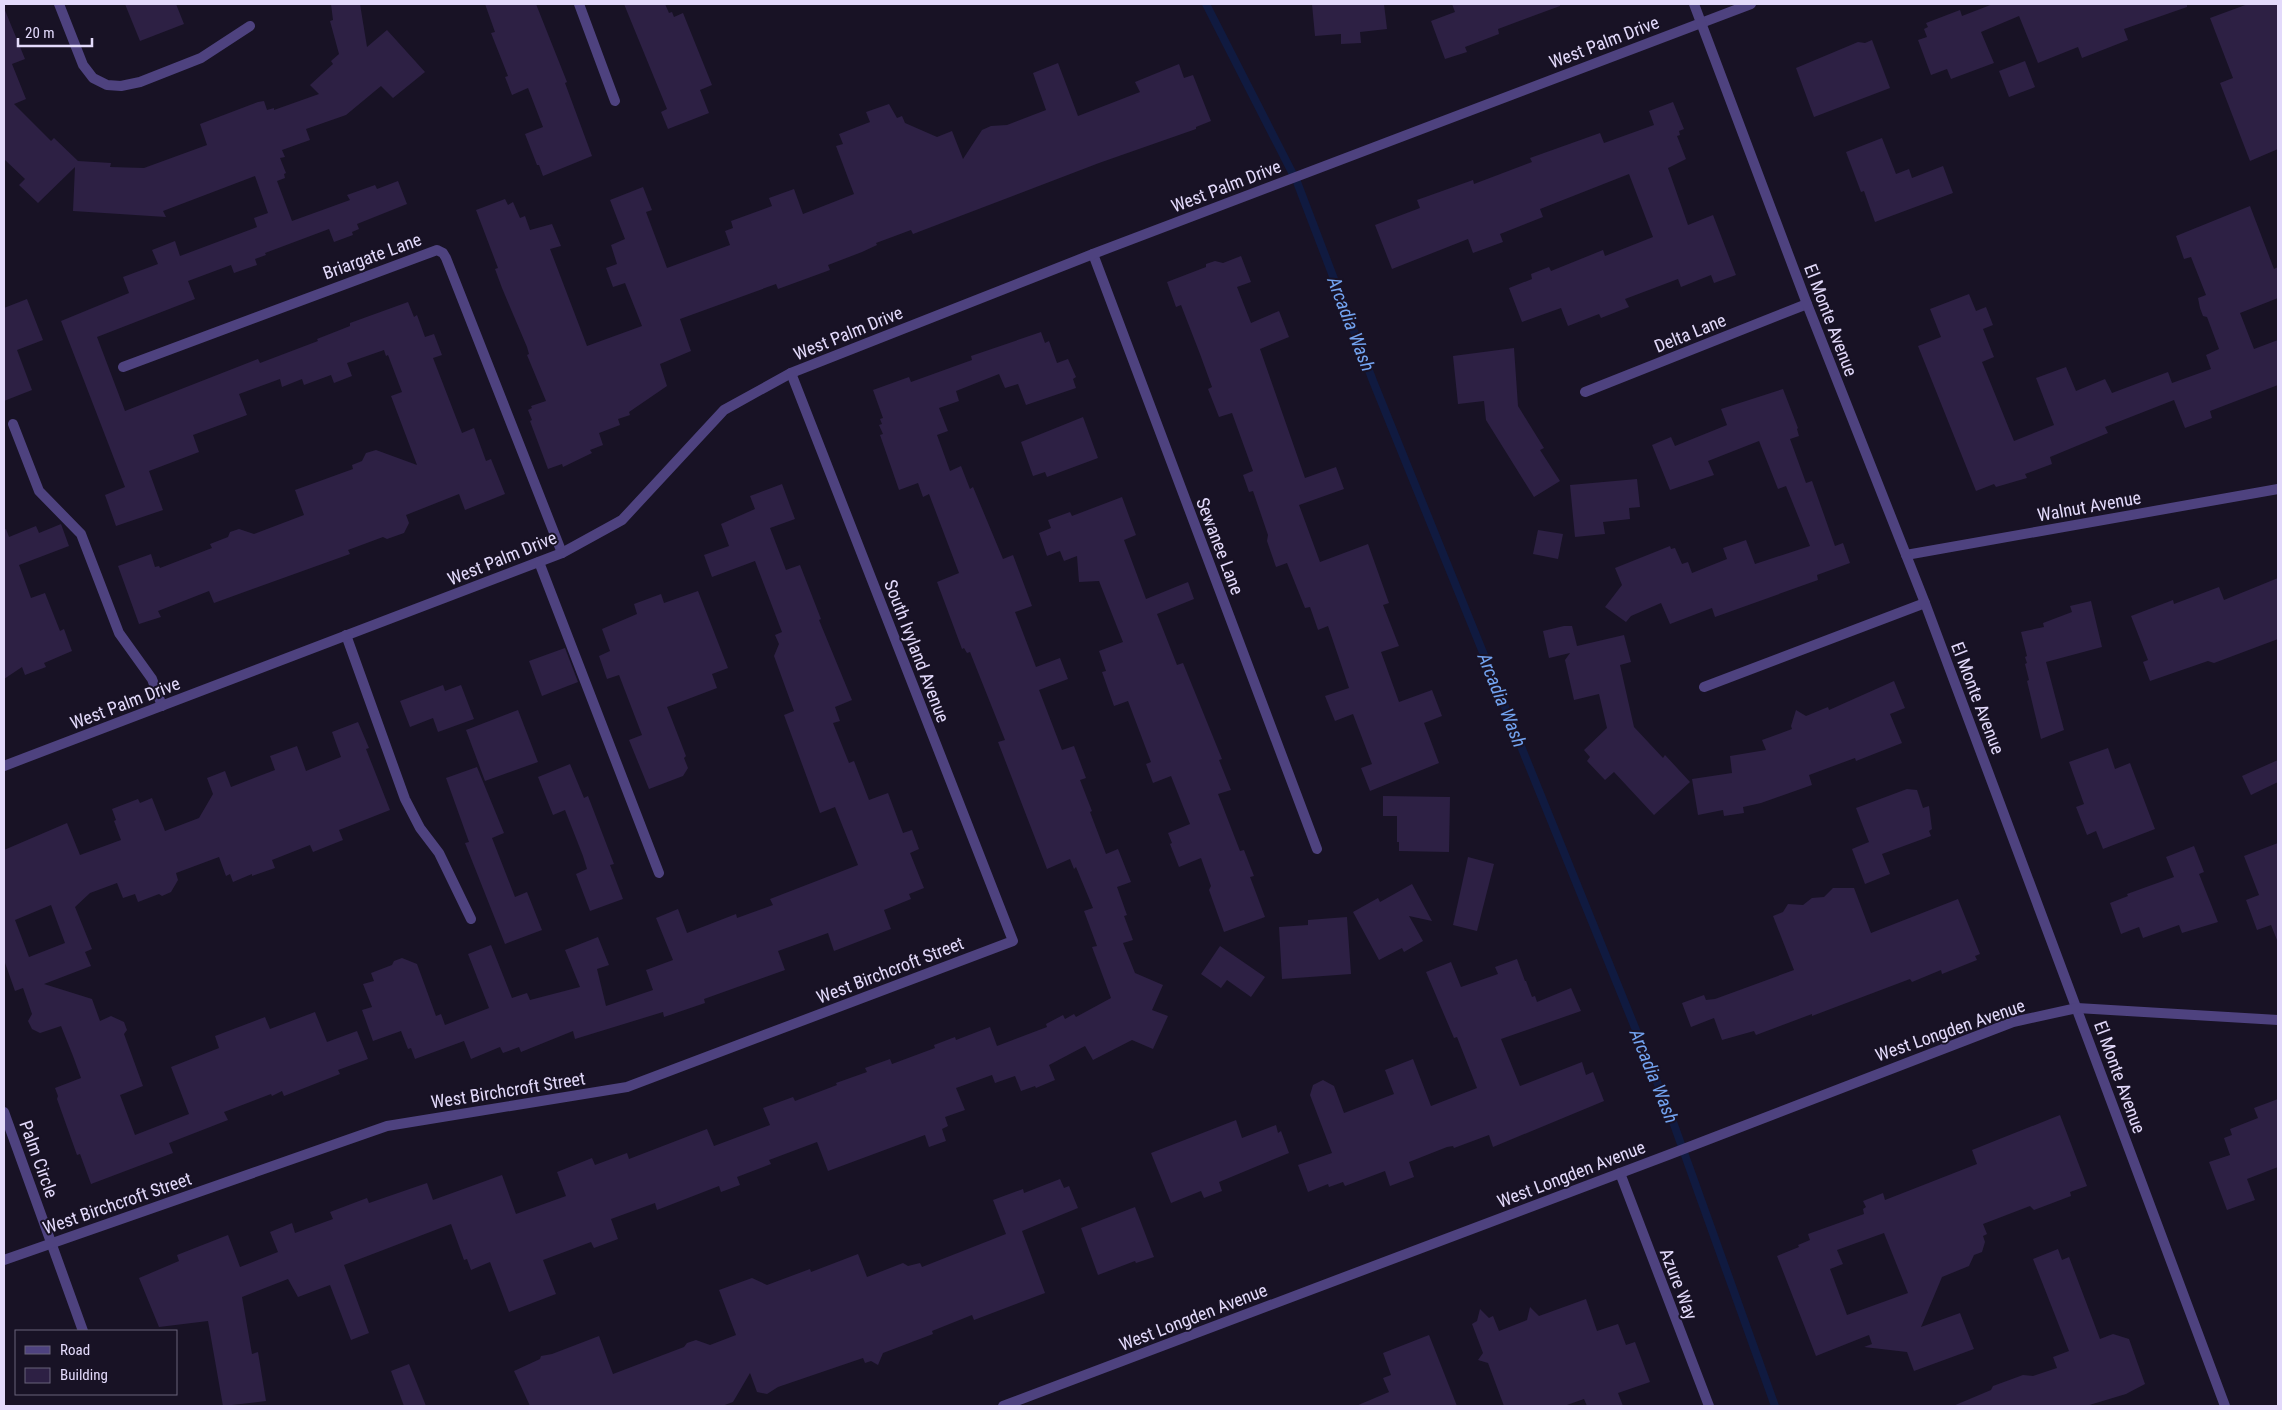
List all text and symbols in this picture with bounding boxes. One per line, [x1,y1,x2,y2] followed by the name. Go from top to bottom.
[1546,11,1662,73] street label: West Palm Drive
[18,15,91,47] scale bar
[25,24,55,42] text: 20 m
[1168,155,1284,217] street label: West Palm Drive
[320,228,424,284] street label: Briargate Lane
[1800,261,1862,379] street label: El Monte Avenue
[1322,272,1380,375] water label: Arcadia Wash
[790,302,906,364] street label: West Palm Drive
[1651,309,1729,357] street label: Delta Lane
[2036,487,2142,525] street label: Walnut Avenue
[1192,495,1248,597] street label: Sewanee Lane
[444,527,560,589] street label: West Palm Drive
[880,577,954,725] street label: South Ivyland Avenue
[1947,639,2009,757] street label: El Monte Avenue
[1472,648,1531,751] water label: Arcadia Wash
[67,672,183,734] street label: West Palm Drive
[814,932,966,1008] street label: West Birchcroft Street
[1872,995,2028,1065] street label: West Longden Avenue
[2090,1018,2150,1136] street label: El Monte Avenue
[1624,1024,1683,1127] water label: Arcadia Wash
[429,1067,587,1113] street label: West Birchcroft Street
[15,1117,63,1201] street label: Palm Circle
[1494,1136,1648,1212] street label: West Longden Avenue
[40,1168,194,1238] street label: West Birchcroft Street
[1656,1246,1702,1323] street label: Azure Way
[1116,1279,1270,1355] street label: West Longden Avenue
[15,1330,178,1395] legend
[60,1341,90,1359] text: Road
[60,1366,108,1384] text: Building

